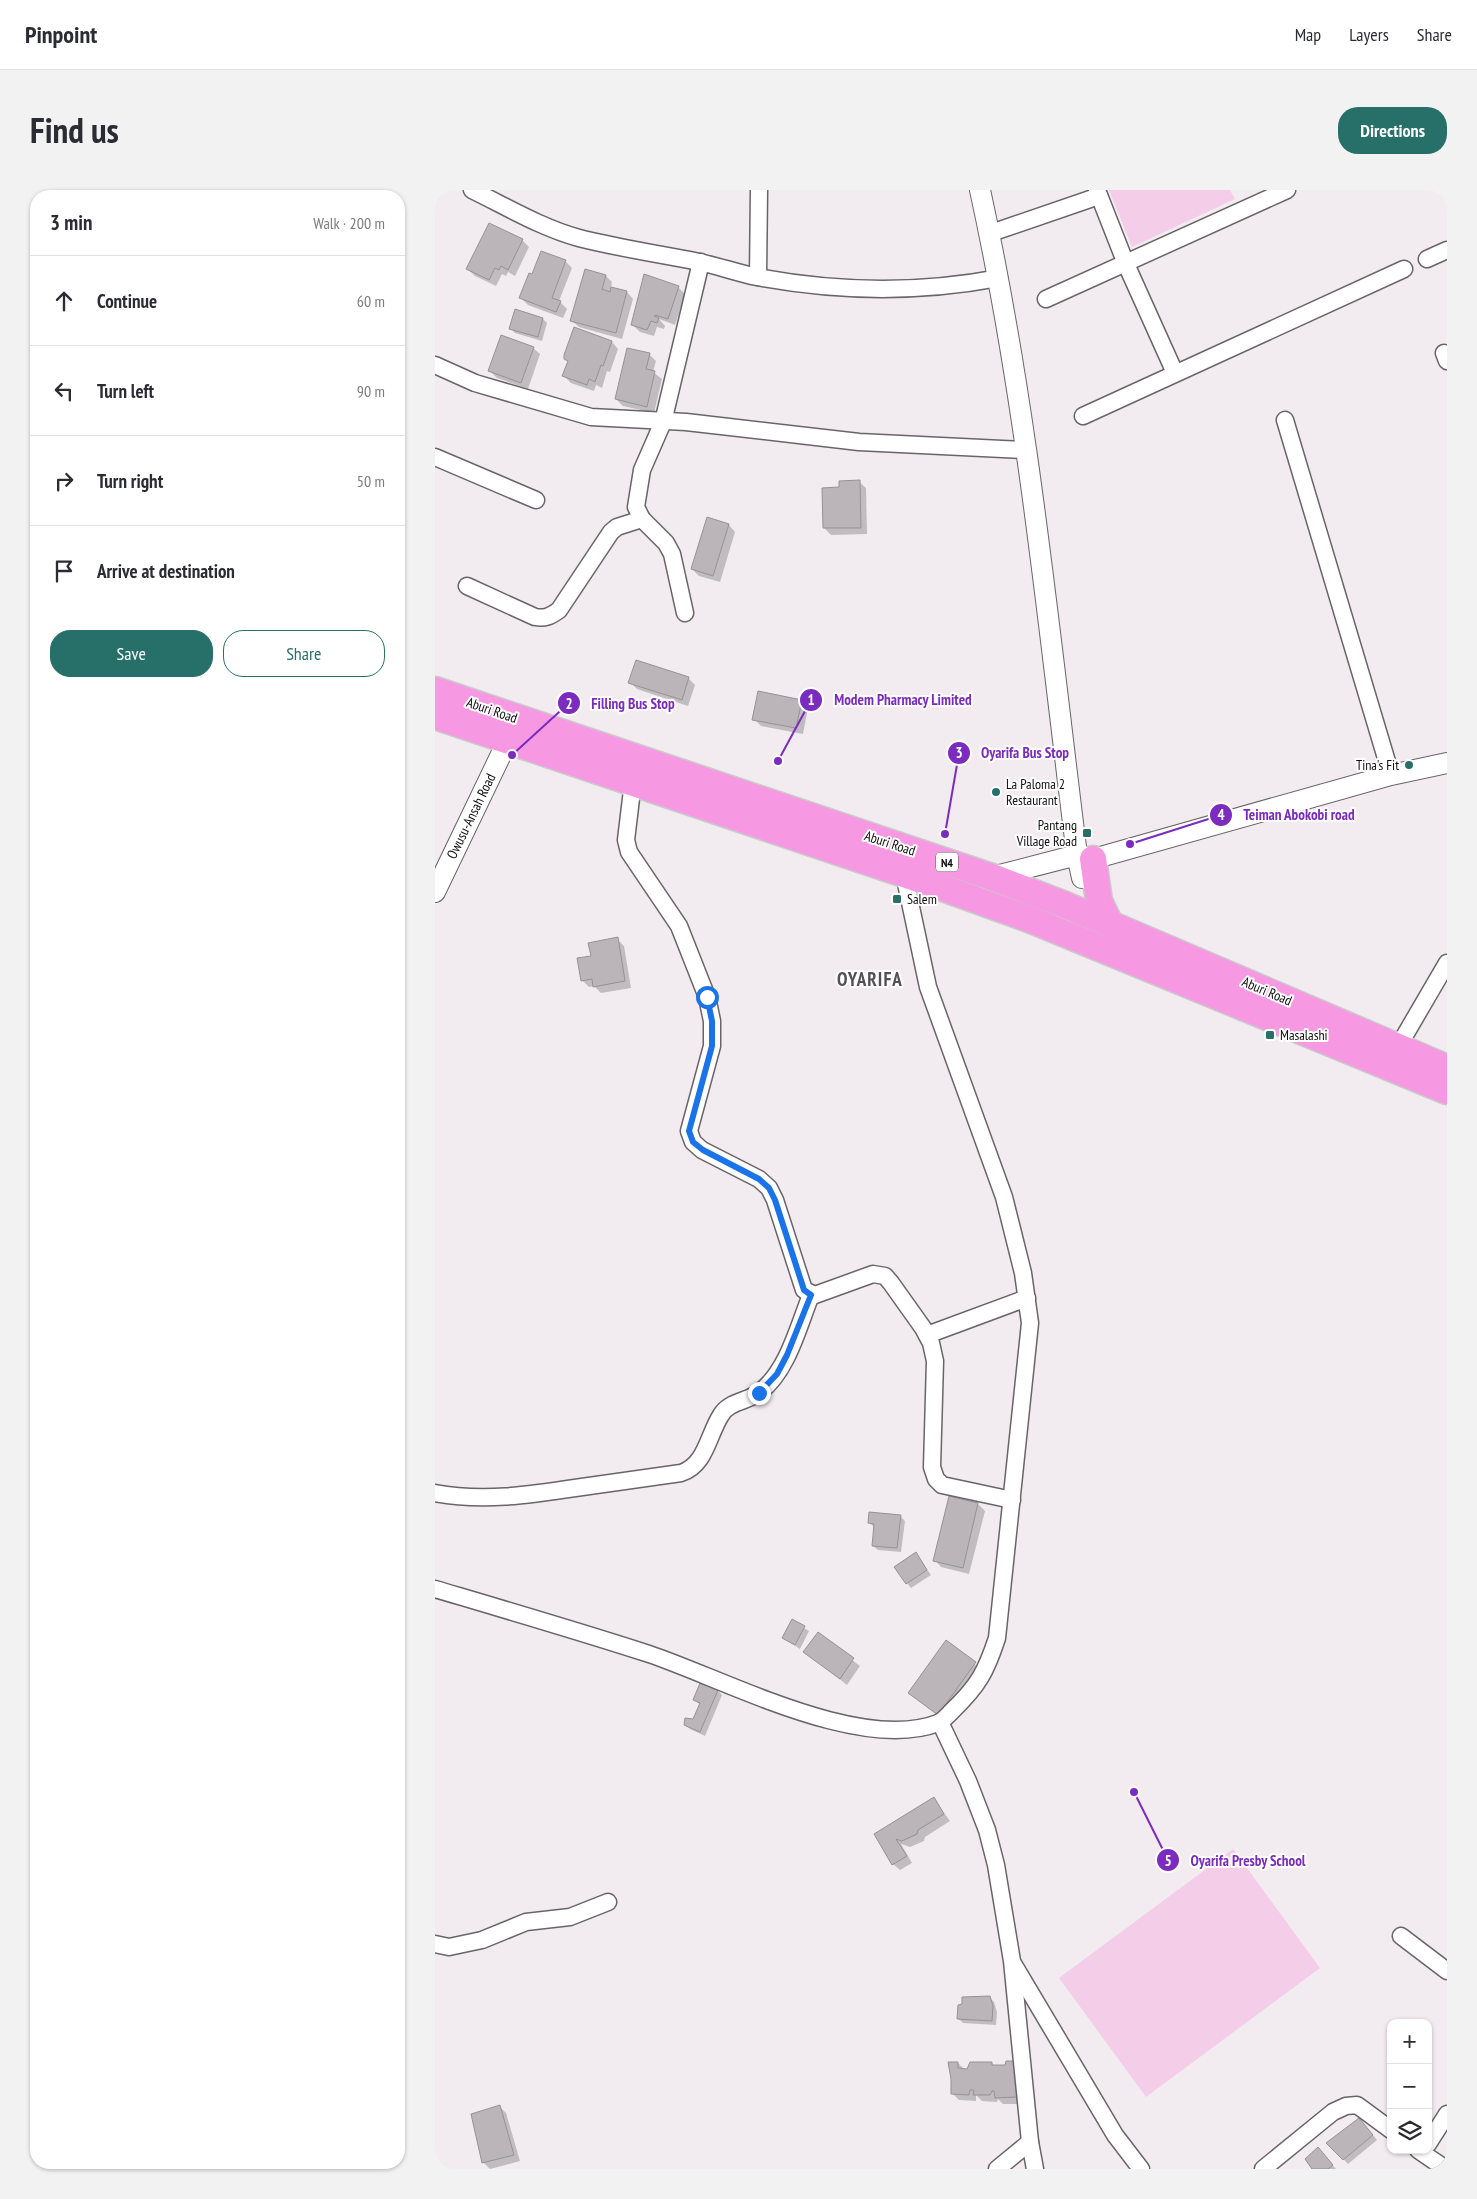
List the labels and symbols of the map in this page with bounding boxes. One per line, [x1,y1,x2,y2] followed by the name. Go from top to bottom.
[799,685,982,715] callout: Modem Pharmacy Limited
[556,688,685,718] callout: Filling Bus Stop
[807,690,815,709] text: 1
[834,690,972,709] text: Modem Pharmacy Limited
[464,693,520,727] street label: Aburi Road
[565,694,573,713] text: 2
[591,694,675,713] text: Filling Bus Stop
[946,738,1079,768] callout: Oyarifa Bus Stop
[955,743,963,762] text: 3
[981,743,1069,762] text: Oyarifa Bus Stop
[1356,756,1399,774] place label: Tina's Fit
[1403,759,1415,771] marker: Tina's Fit
[443,770,499,862] street label: Owusu-Ansah Road
[1006,775,1065,809] place label: La Paloma 2 Restaurant
[990,786,1002,798] marker: La Paloma 2 Restaurant
[1208,800,1365,830] callout: Teiman Abokobi road
[1217,805,1225,824] text: 4
[1243,805,1355,824] text: Teiman Abokobi road
[1016,816,1077,850] place label: Pantang Village Road
[862,826,918,860] street label: Aburi Road
[1081,827,1093,839] marker: Pantang Village Road
[936,852,958,872] road number: N4
[907,890,937,908] place label: Salem
[891,893,903,905] marker: Salem
[837,967,903,991] district label: OYARIFA
[1239,972,1295,1010] street label: Aburi Road
[696,986,719,1009] route start
[1280,1026,1328,1044] place label: Masalashi
[1264,1029,1276,1041] marker: Masalashi
[748,1382,771,1405] route end
[1156,1845,1316,1875] callout: Oyarifa Presby School
[1164,1851,1172,1870] text: 5
[1190,1851,1306,1870] text: Oyarifa Presby School

